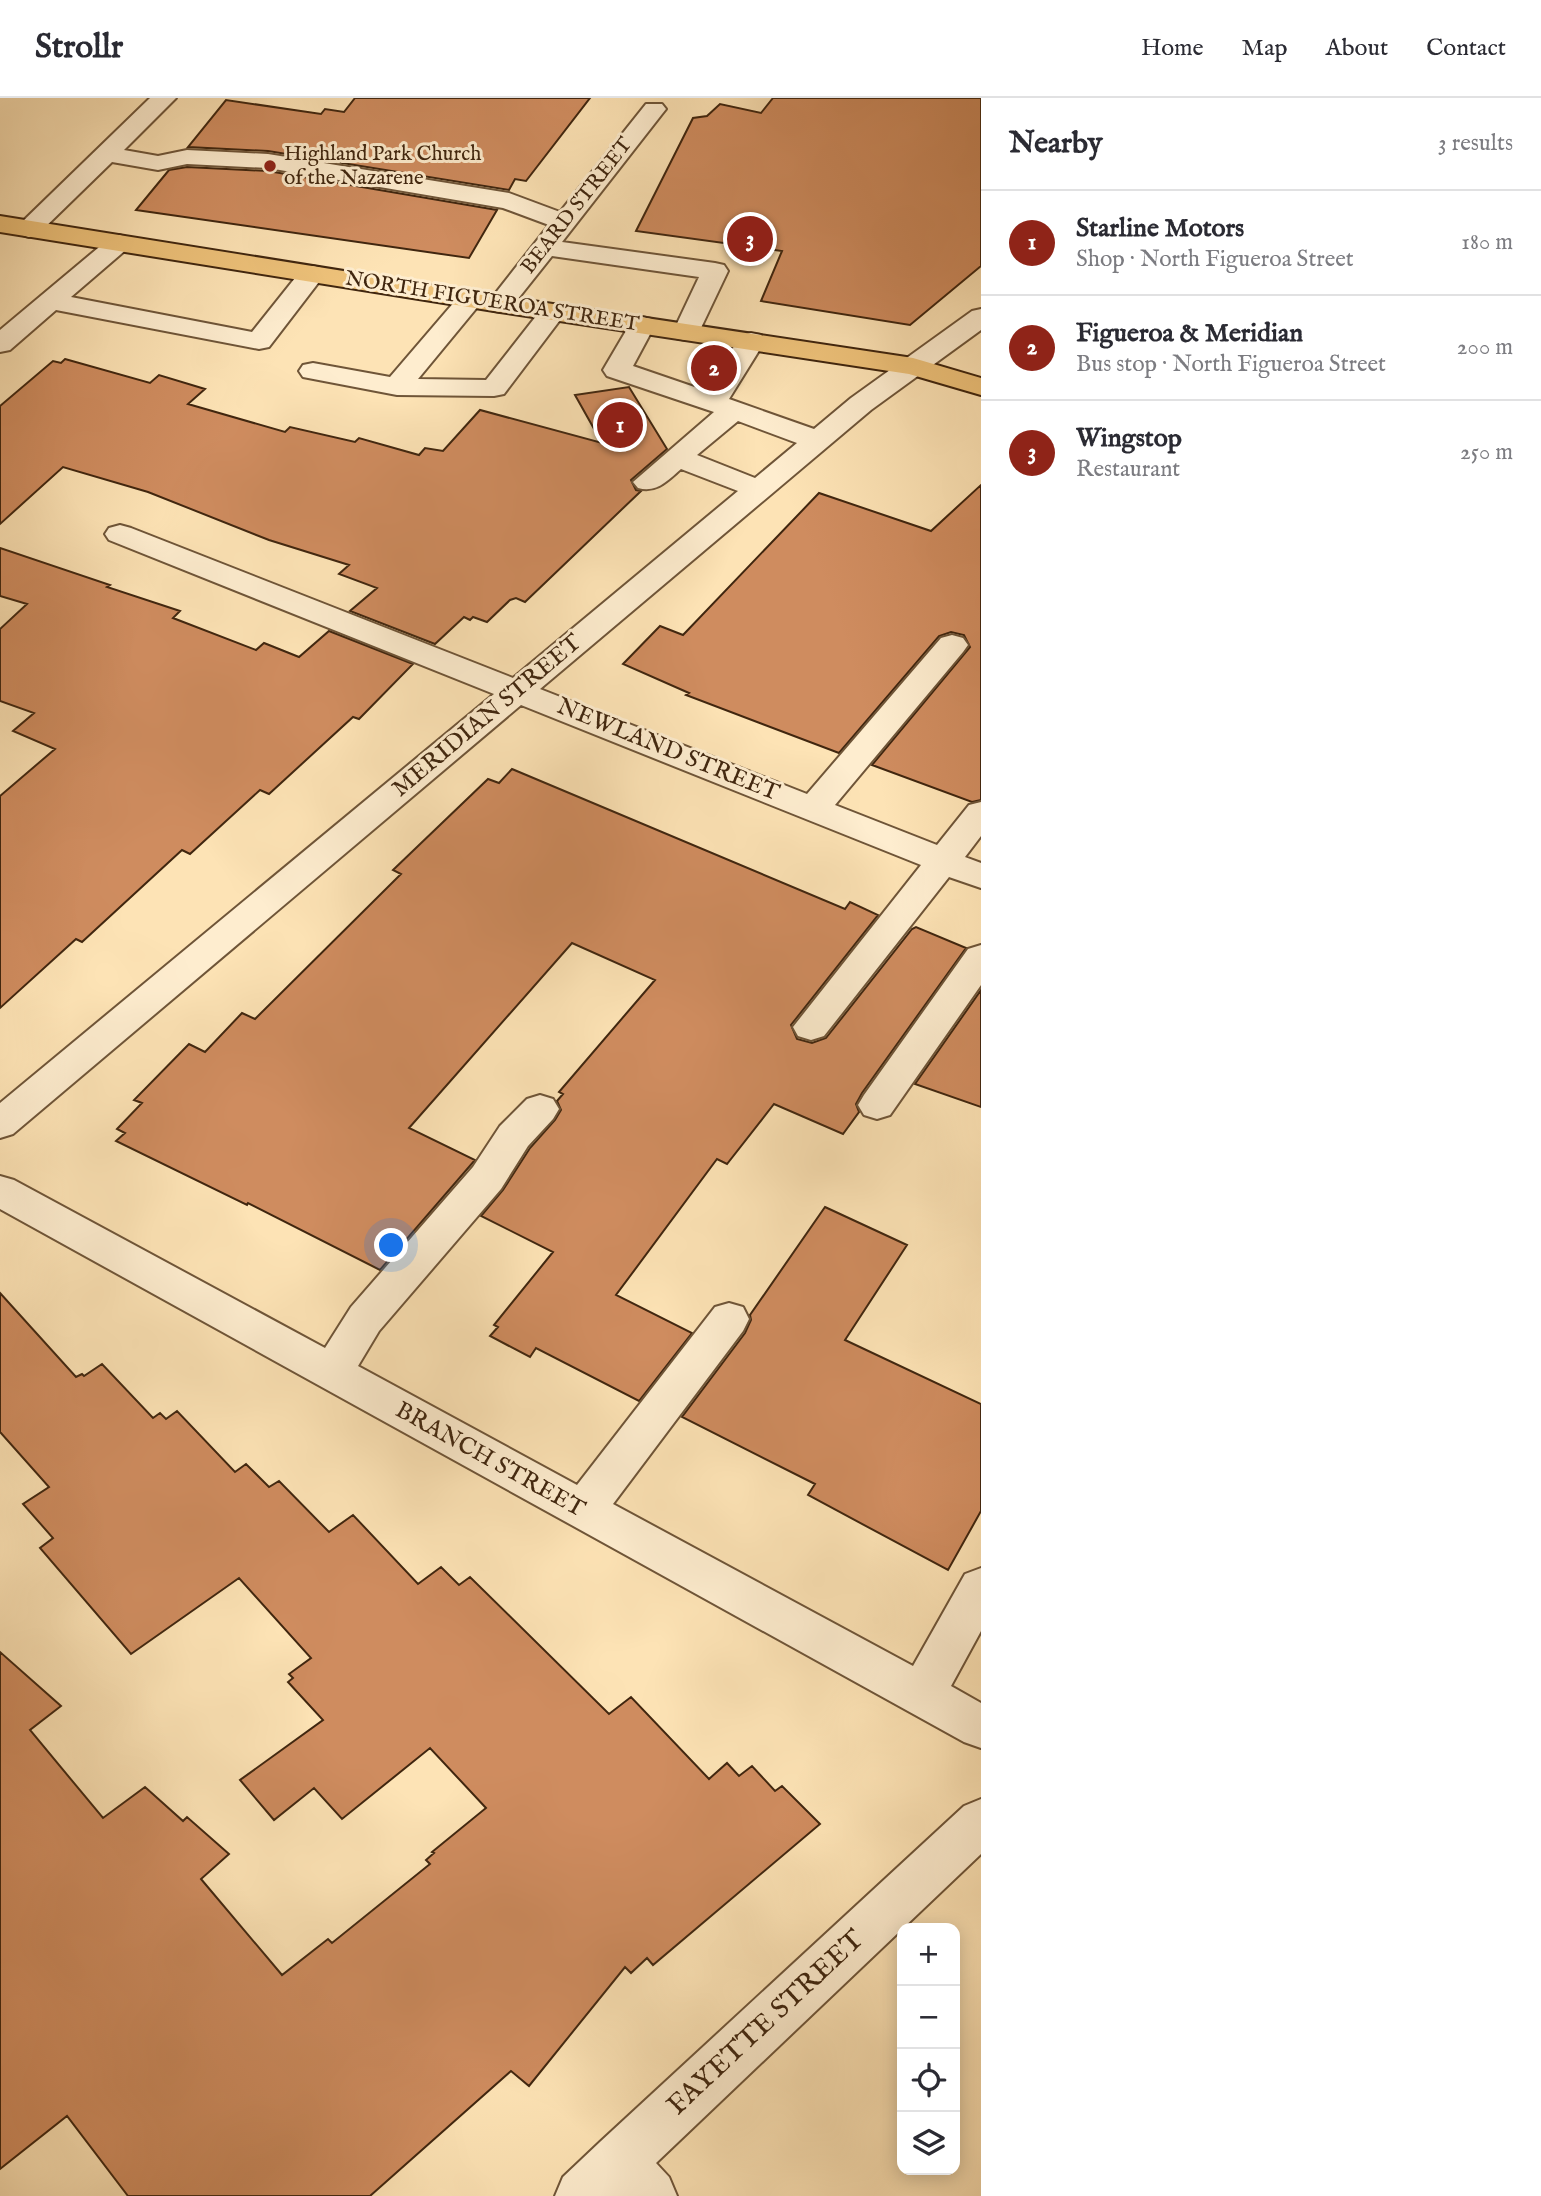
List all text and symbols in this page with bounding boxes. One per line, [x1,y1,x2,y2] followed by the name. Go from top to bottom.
[35,27,123,69] text: Strollr
[1141,33,1204,64] text: Home
[1242,33,1288,64] text: Map
[1326,33,1388,64] text: About
[1426,33,1506,64] text: Contact
[1009,125,1102,163] text: Nearby
[1438,129,1513,158] text: 3 results
[515,132,639,280] street label: BEARD STREET
[284,141,481,192] place label: Highland Park Church of the Nazarene
[262,158,278,174] marker: Highland Park Church of the Nazarene
[1076,212,1244,245] text: Starline Motors
[727,213,773,265] pin: 3
[1028,228,1036,257] text: 1
[1461,228,1513,257] text: 180 m
[1076,245,1354,274] text: Shop · North Figueroa Street
[343,265,642,339] street label: NORTH FIGUEROA STREET
[1076,317,1303,350] text: Figueroa & Meridian
[1027,333,1037,362] text: 2
[1457,333,1513,362] text: 200 m
[691,342,737,394] pin: 2
[1076,350,1386,379] text: Bus stop · North Figueroa Street
[597,399,643,451] pin: 1
[1076,422,1182,455] text: Wingstop
[1028,438,1036,467] text: 3
[1460,438,1513,467] text: 250 m
[1076,455,1180,484] text: Restaurant
[386,627,588,804] street label: MERIDIAN STREET
[552,691,784,809] street label: NEWLAND STREET
[374,1228,408,1262] your location
[390,1395,591,1525] street label: BRANCH STREET
[660,1922,872,2123] street label: FAYETTE STREET
[897,1923,960,2175] map controls
[897,1923,960,1986] button: +
[897,1986,960,2049] button: −
[897,2049,960,2112] button: locate
[897,2112,960,2175] button: layers

